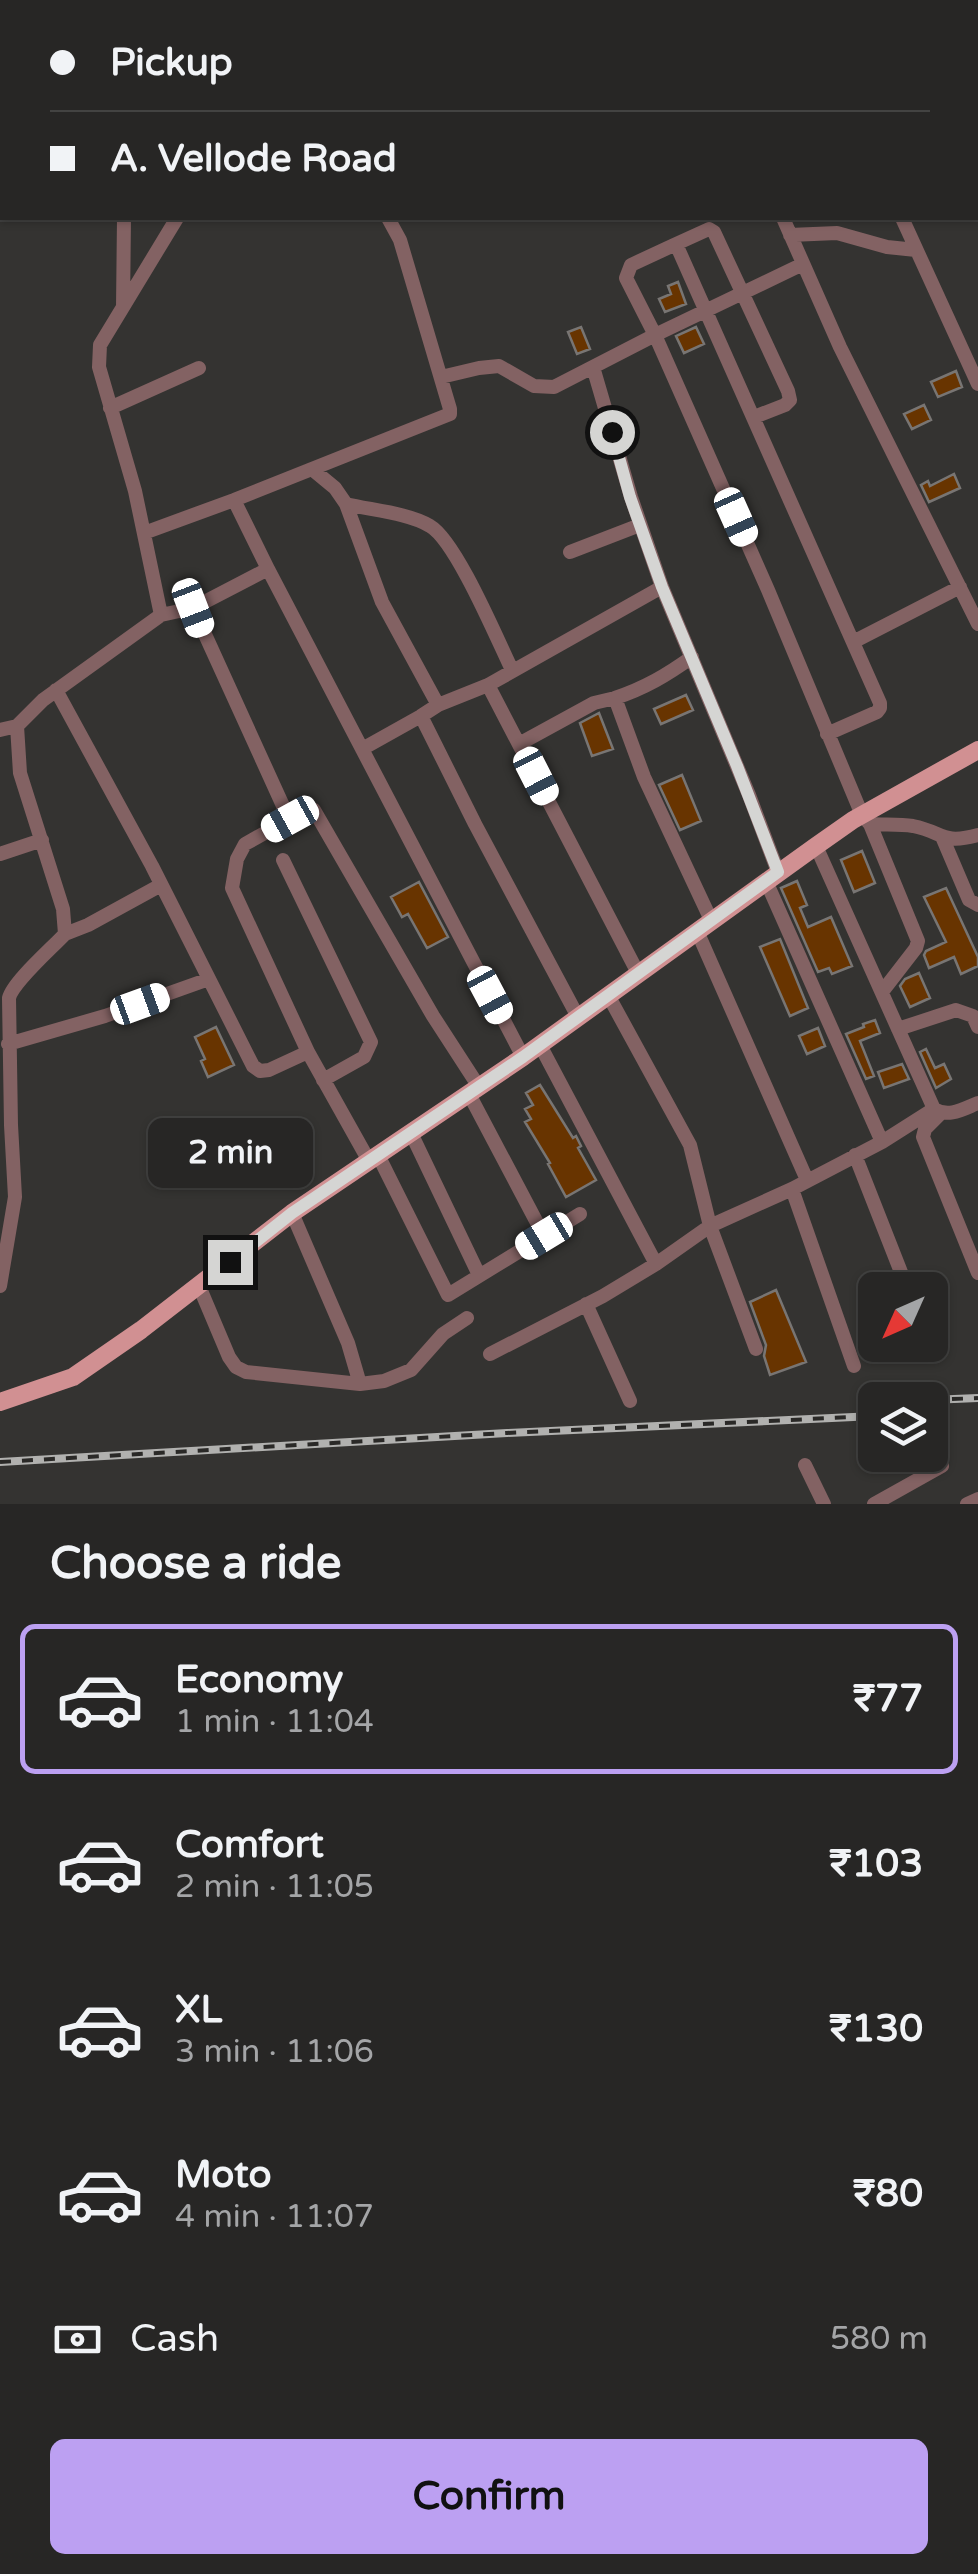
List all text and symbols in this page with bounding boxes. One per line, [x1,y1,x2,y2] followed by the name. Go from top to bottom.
[110,40,233,86] text: Pickup
[110,136,397,182] text: A. Vellode Road
[590,410,635,455] route start
[710,483,762,551] car
[168,575,218,641] car
[509,742,563,810] car
[256,791,324,847] car
[463,961,517,1029] car
[107,980,173,1028] car
[148,1117,312,1187] callout: 2 min
[188,1134,273,1172] text: 2 min
[511,1208,577,1264] car
[208,1240,253,1285] route end
[858,1272,948,1362] north arrow
[858,1272,948,1472] map controls
[858,1382,948,1472] button: layers
[50,1537,341,1591] text: Choose a ride
[55,1654,145,1744] icon: car
[175,1657,343,1703] text: Economy
[853,1676,923,1722] text: ₹77
[175,1703,374,1741] text: 1 min · 11:04
[55,1819,145,1909] icon: car
[175,1822,324,1868] text: Comfort
[829,1841,923,1887] text: ₹103
[175,1868,374,1906] text: 2 min · 11:05
[55,1984,145,2074] icon: car
[175,1987,222,2033] text: XL
[829,2006,923,2052] text: ₹130
[175,2033,374,2071] text: 3 min · 11:06
[55,2149,145,2239] icon: car
[175,2152,271,2198] text: Moto
[853,2171,923,2217] text: ₹80
[175,2198,374,2236] text: 4 min · 11:07
[50,2312,105,2367] icon: cash
[130,2316,219,2362] text: Cash
[830,2320,928,2358] text: 580 m
[50,2439,928,2554] button: Confirm

